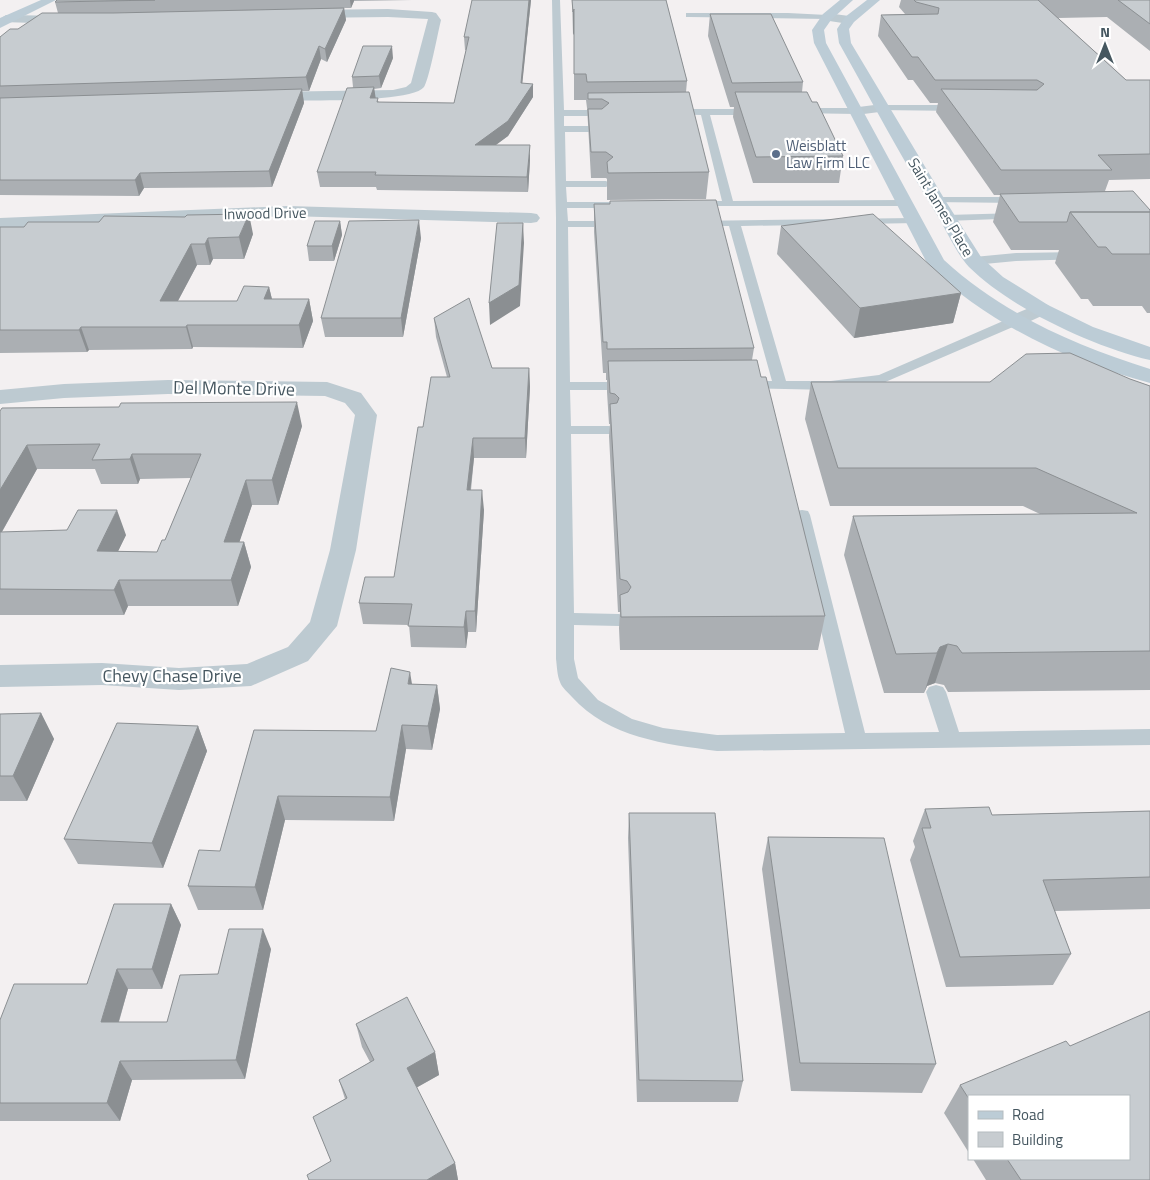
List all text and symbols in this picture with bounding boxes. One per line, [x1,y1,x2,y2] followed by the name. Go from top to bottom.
[1080,20,1130,70] north arrow
[1100,21,1110,42] text: N
[786,134,870,174] place label: Weisblatt Law Firm LLC
[770,148,782,160] marker: Weisblatt Law Firm LLC
[902,153,980,261] street label: Saint James Place
[223,201,307,225] street label: Inwood Drive
[173,373,295,403] street label: Del Monte Drive
[103,662,241,689] street label: Chevy Chase Drive
[968,1095,1130,1160] legend
[1012,1103,1044,1126] text: Road
[1012,1128,1063,1151] text: Building

